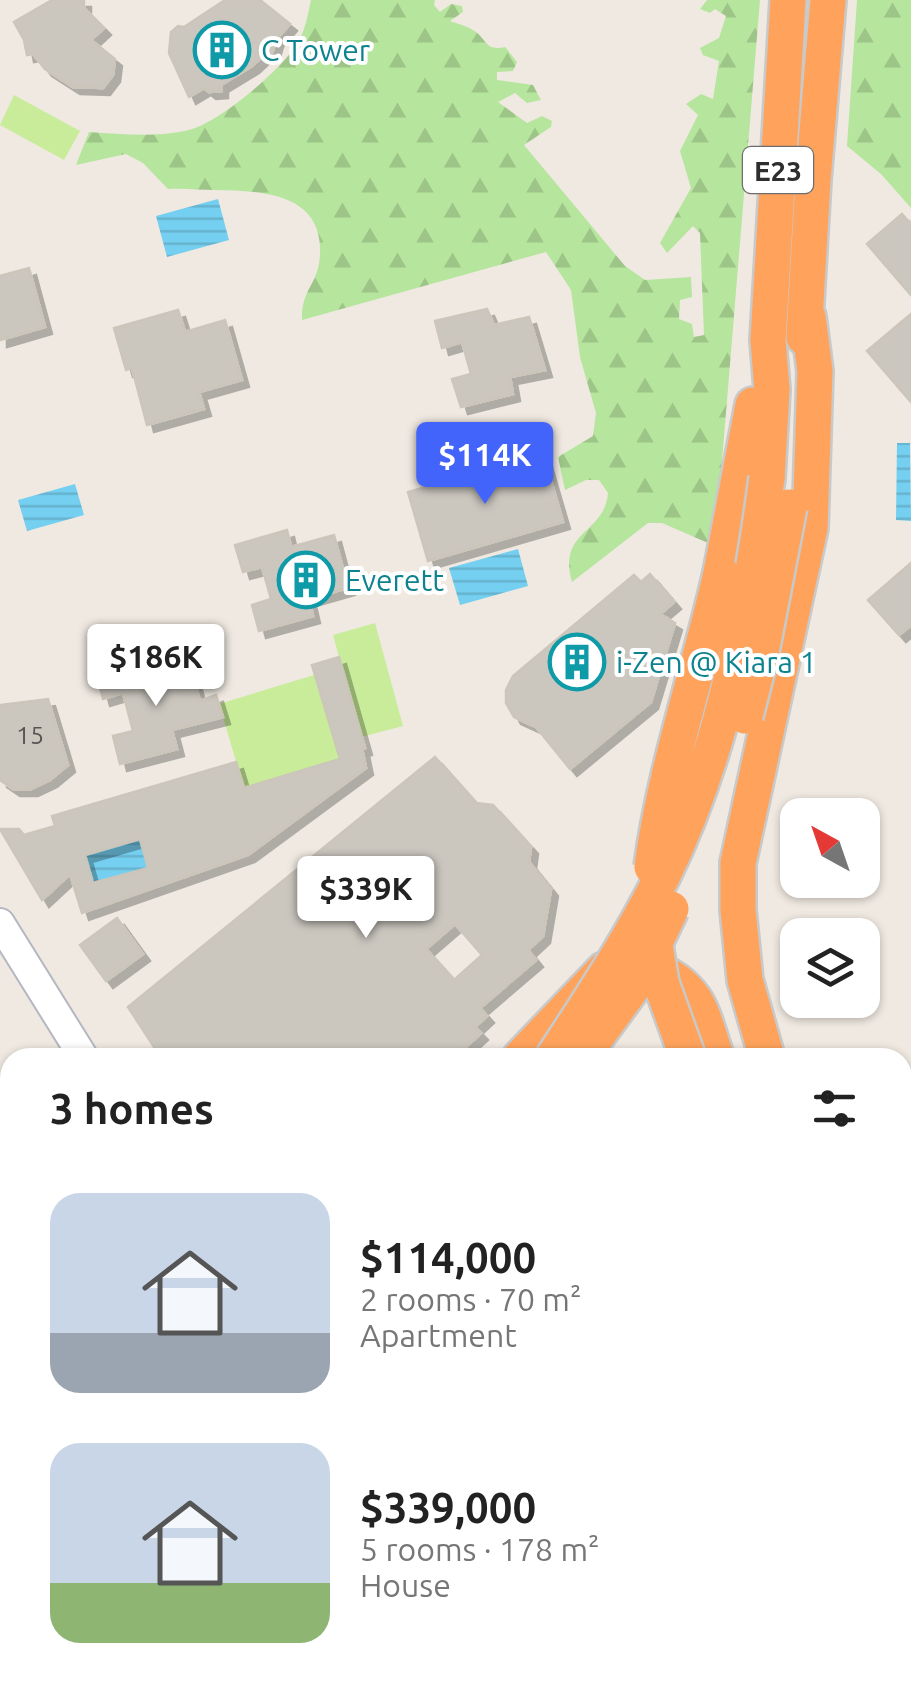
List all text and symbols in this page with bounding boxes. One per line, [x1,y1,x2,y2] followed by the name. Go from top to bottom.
[192,20,252,80] building icon: C Tower
[261,33,371,67] place label: C Tower
[743,147,813,193] road number: E23
[415,422,555,507] pin: $114K
[438,436,532,472] text: $114K
[276,550,336,610] building icon: Everett
[345,563,444,597] place label: Everett
[86,624,226,709] pin: $186K
[547,632,607,692] building icon: i-Zen @ Kiara 1
[109,638,203,674] text: $186K
[616,645,817,679] place label: i-Zen @ Kiara 1
[16,721,44,749] house number: 15
[780,798,880,898] north arrow
[780,798,880,1018] map controls
[296,856,436,941] pin: $339K
[319,870,413,906] text: $339K
[780,918,880,1018] button: layers
[807,1081,862,1136] icon: filters
[50,1085,214,1132] text: 3 homes
[130,1233,250,1353] icon: home
[360,1234,536,1281] text: $114,000
[360,1281,581,1317] text: 2 rooms · 70 m²
[360,1317,517,1353] text: Apartment
[130,1483,250,1603] icon: home
[360,1484,536,1531] text: $339,000
[360,1531,600,1567] text: 5 rooms · 178 m²
[360,1567,451,1603] text: House

